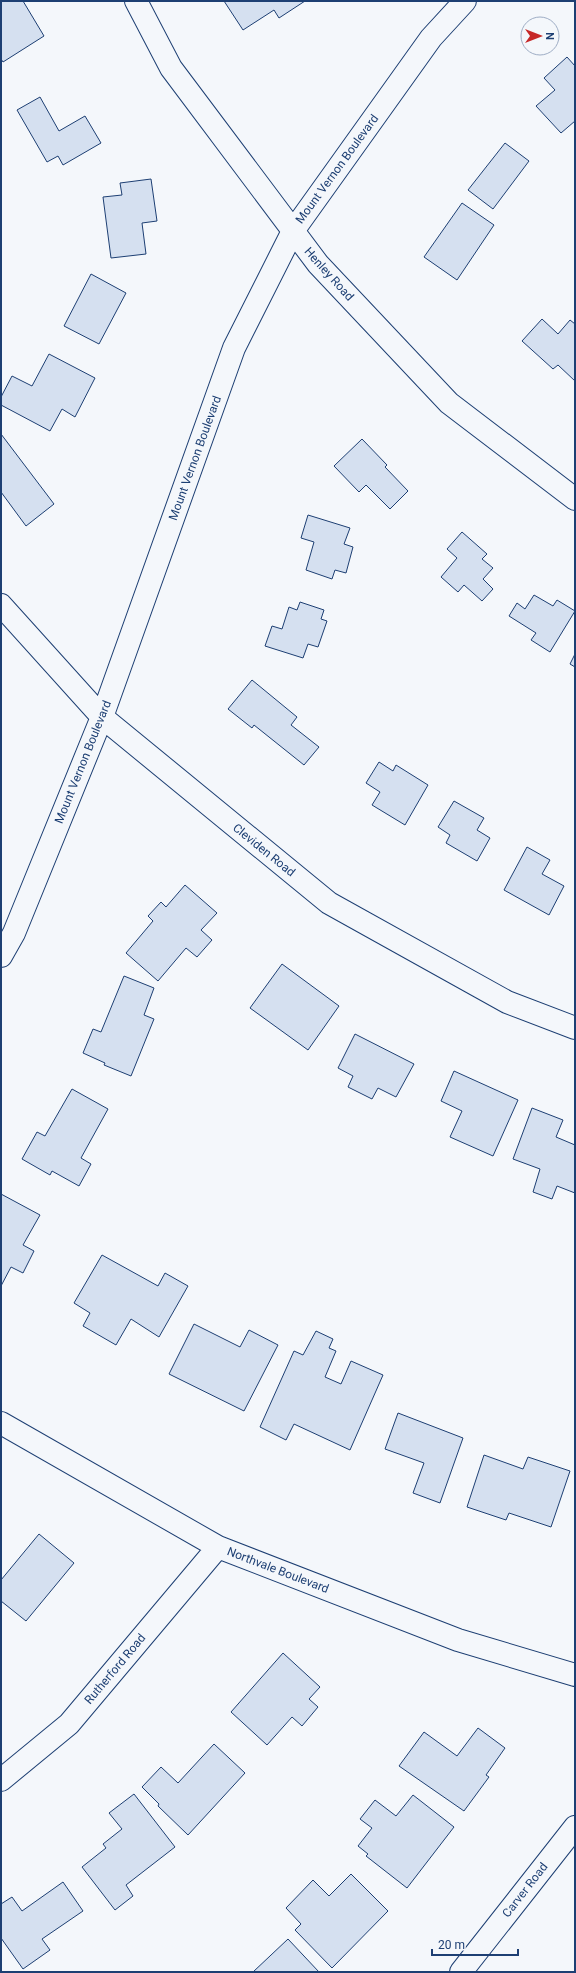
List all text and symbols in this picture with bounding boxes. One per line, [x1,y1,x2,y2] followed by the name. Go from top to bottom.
[520,16,560,56] north arrow
[543,32,556,40] text: N
[293,112,381,226] street label: Mount Vernon Boulevard
[301,244,357,304] street label: Henley Road
[166,394,224,522] street label: Mount Vernon Boulevard
[52,698,114,826] street label: Mount Vernon Boulevard
[230,821,298,879] street label: Cleviden Road
[225,1544,331,1596] street label: Northvale Boulevard
[82,1631,148,1707] street label: Rutherford Road
[499,1860,551,1920] street label: Carver Road
[432,1931,518,1957] scale bar
[438,1938,465,1952] text: 20 m

